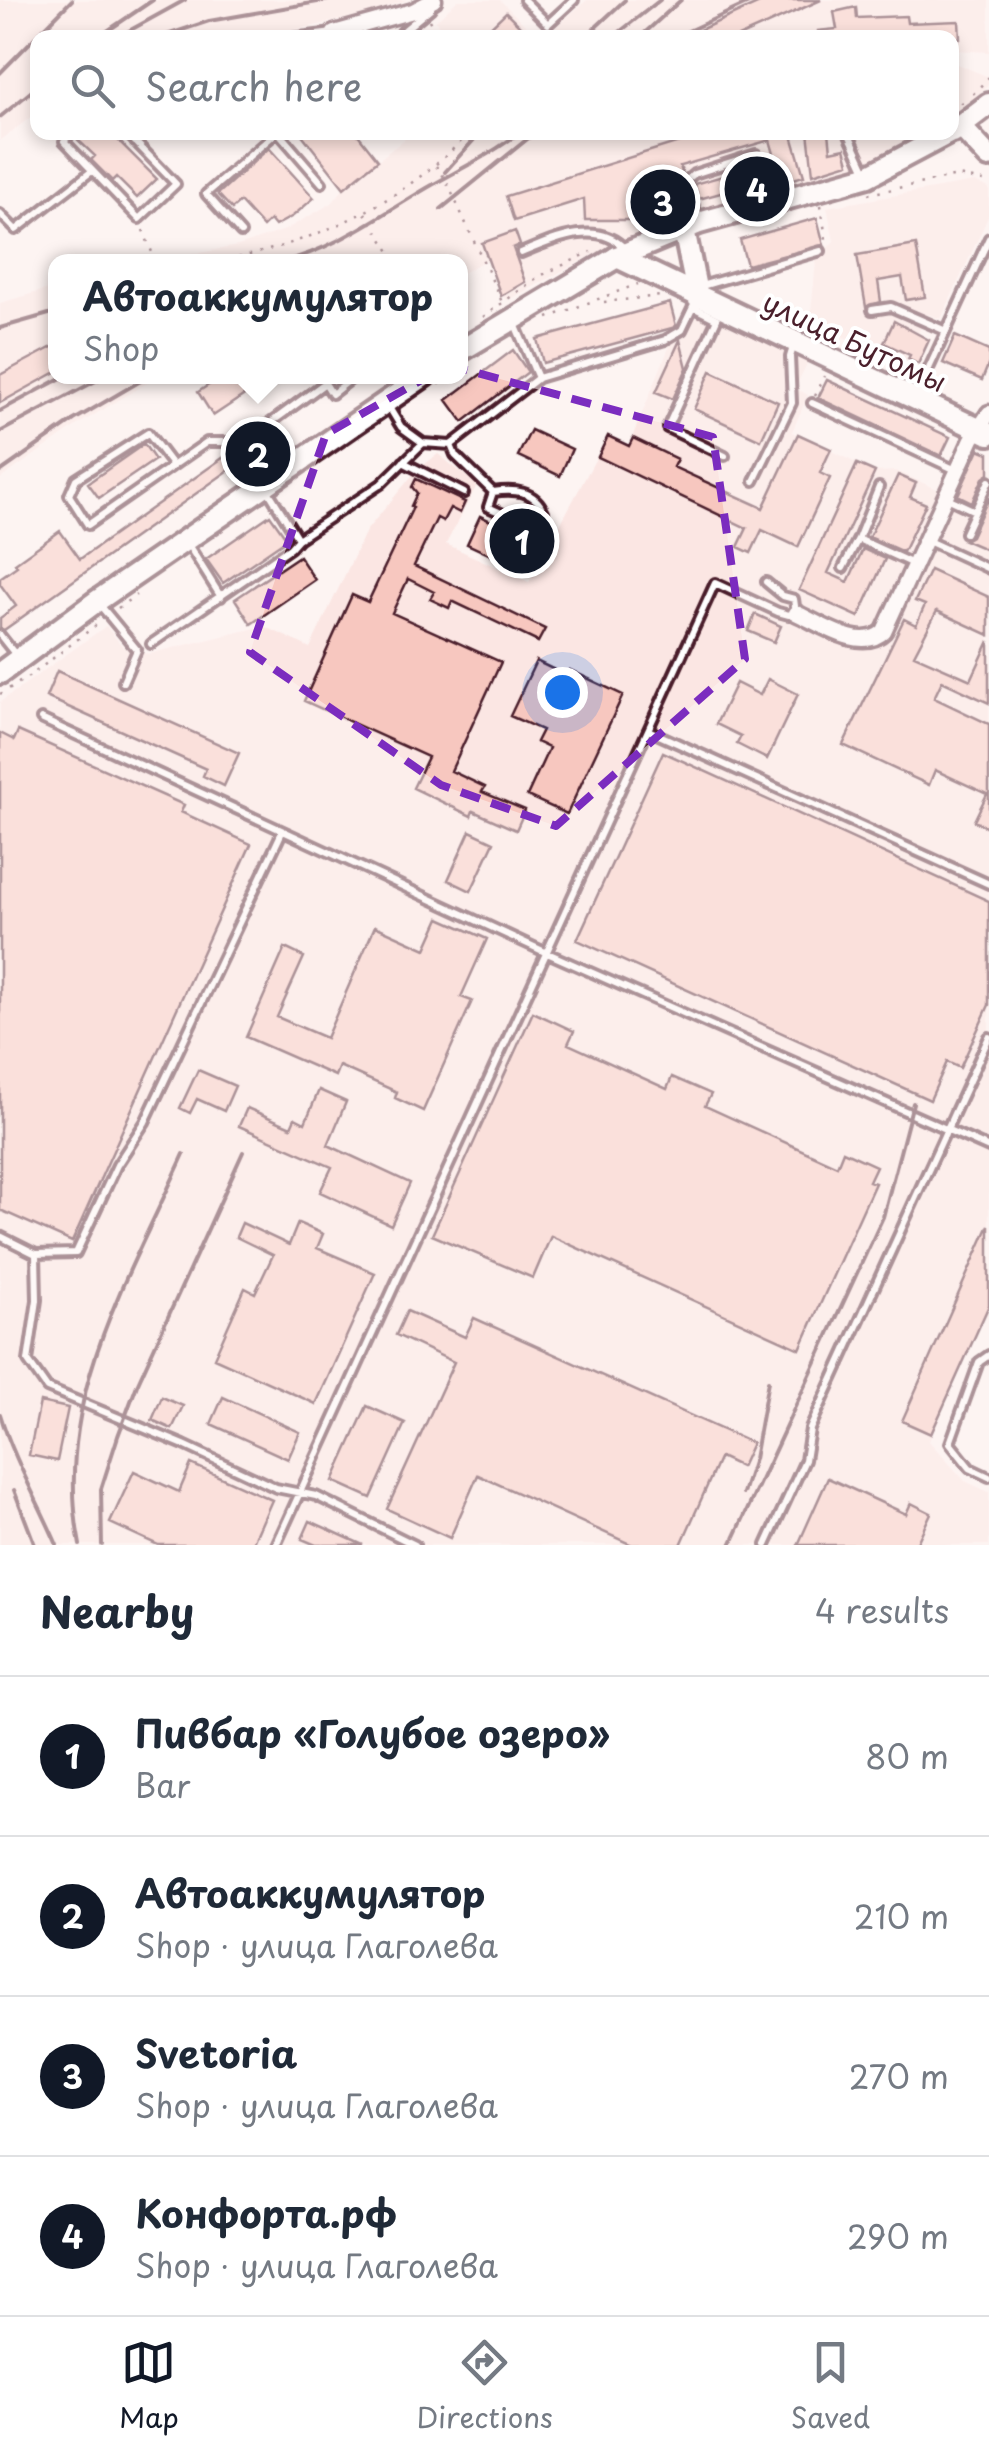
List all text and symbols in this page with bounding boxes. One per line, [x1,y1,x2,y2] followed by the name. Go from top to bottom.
[30,30,959,140] search box
[145,57,362,114] text: Search here
[65,58,120,113] icon: search
[724,152,790,226] pin: 4
[630,164,696,240] pin: 3
[48,254,468,384] popup
[83,267,433,324] text: Автоаккумулятор
[756,280,954,402] street label: улица Бутомы
[83,324,159,372] text: Shop
[226,416,290,492] pin: 2
[490,504,554,578] pin: 1
[537,667,588,718] your location
[40,1579,194,1642] text: Nearby
[815,1586,949,1634] text: 4 results
[135,1704,610,1761] text: Пивбар «Голубое озеро»
[65,1732,80,1780] text: 1
[865,1732,949,1780] text: 80 m
[135,1761,191,1809] text: Bar
[135,1864,485,1921] text: Автоаккумулятор
[61,1892,84,1940] text: 2
[854,1892,949,1940] text: 210 m
[135,1921,498,1969] text: Shop · улица Глаголева
[135,2024,297,2081] text: Svetoria
[62,2052,83,2100] text: 3
[849,2052,949,2100] text: 270 m
[135,2081,498,2129] text: Shop · улица Глаголева
[135,2184,397,2241] text: Конфорта.рф
[62,2212,83,2260] text: 4
[847,2212,949,2260] text: 290 m
[135,2241,498,2289] text: Shop · улица Глаголева
[119,2335,179,2438] tab: Map
[417,2335,553,2438] tab: Directions
[791,2335,870,2438] tab: Saved

